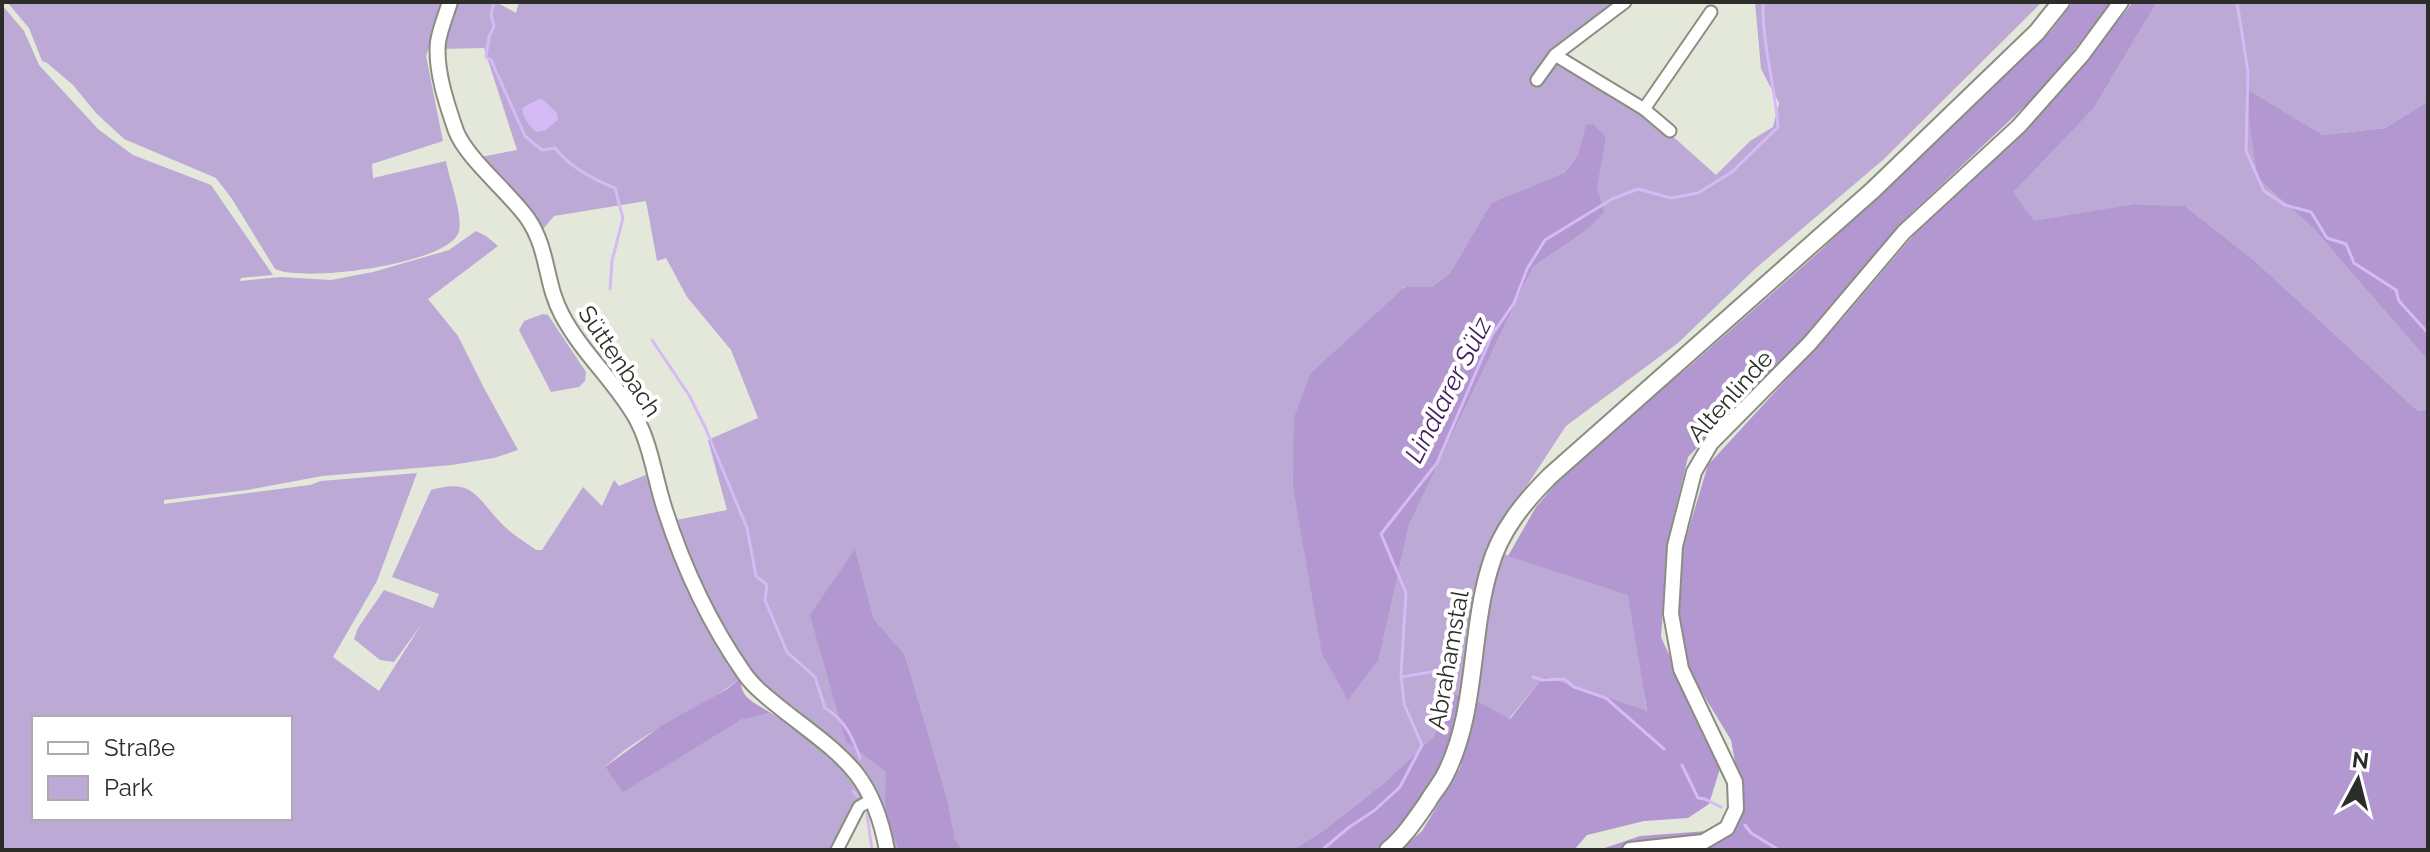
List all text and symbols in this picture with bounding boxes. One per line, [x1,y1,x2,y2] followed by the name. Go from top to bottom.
[572,300,668,422] street label: Süttenbach
[1399,312,1498,468] water label: Lindlarer Sülz
[1681,344,1779,448] street label: Altenlinde
[1421,588,1475,732] street label: Abrahamstal
[32,716,292,820] legend
[104,733,175,762] text: Straße
[2318,740,2398,820] north arrow
[2351,746,2370,774] text: N
[104,773,153,802] text: Park

